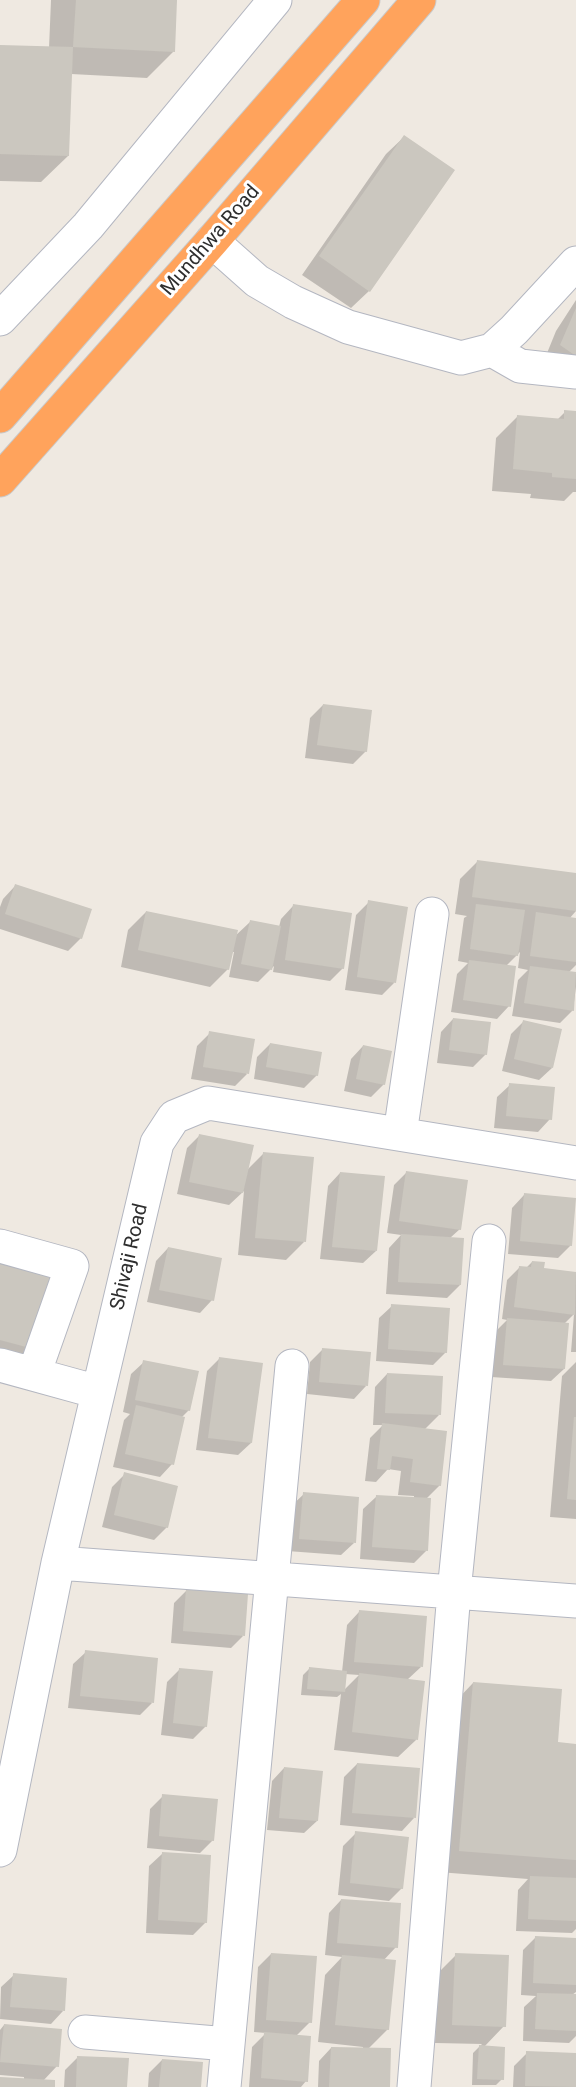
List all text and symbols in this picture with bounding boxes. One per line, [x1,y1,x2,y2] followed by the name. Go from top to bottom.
[156,181,266,301] street label: Mundhwa Road
[106,1201,154,1313] street label: Shivaji Road

